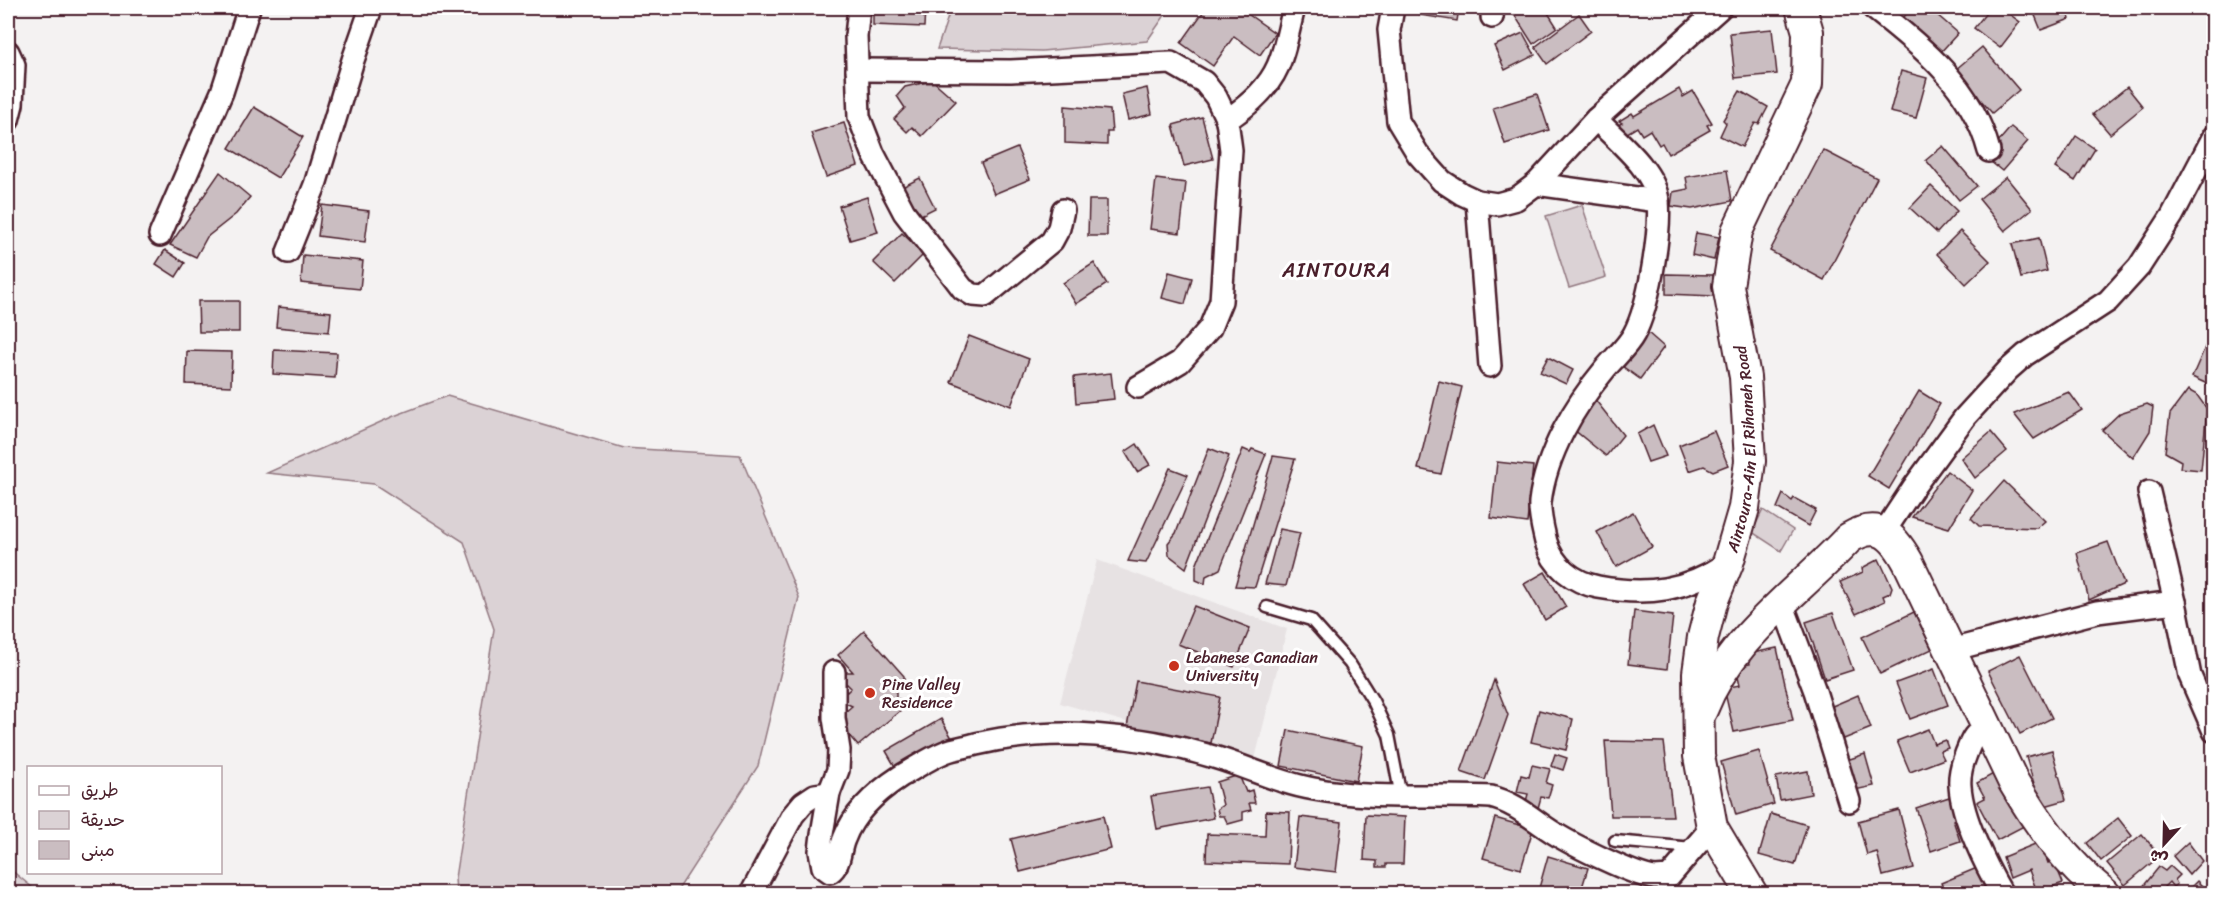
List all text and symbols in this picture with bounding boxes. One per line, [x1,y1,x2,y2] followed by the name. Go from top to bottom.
[1281,253,1392,288] district label: AINTOURA
[1717,342,1764,557] street label: Aintoura-Ain El Rihaneh Road
[1186,643,1318,690] place label: Lebanese Canadian University
[1167,659,1181,673] marker: Lebanese Canadian University
[882,670,961,717] place label: Pine Valley Residence
[863,686,877,700] marker: Pine Valley Residence
[27,766,222,874] legend
[81,774,119,806] text: طريق
[81,804,125,836] text: حديقة
[2134,814,2194,874] north arrow
[81,834,115,866] text: مبنى
[2145,841,2172,874] text: ش

